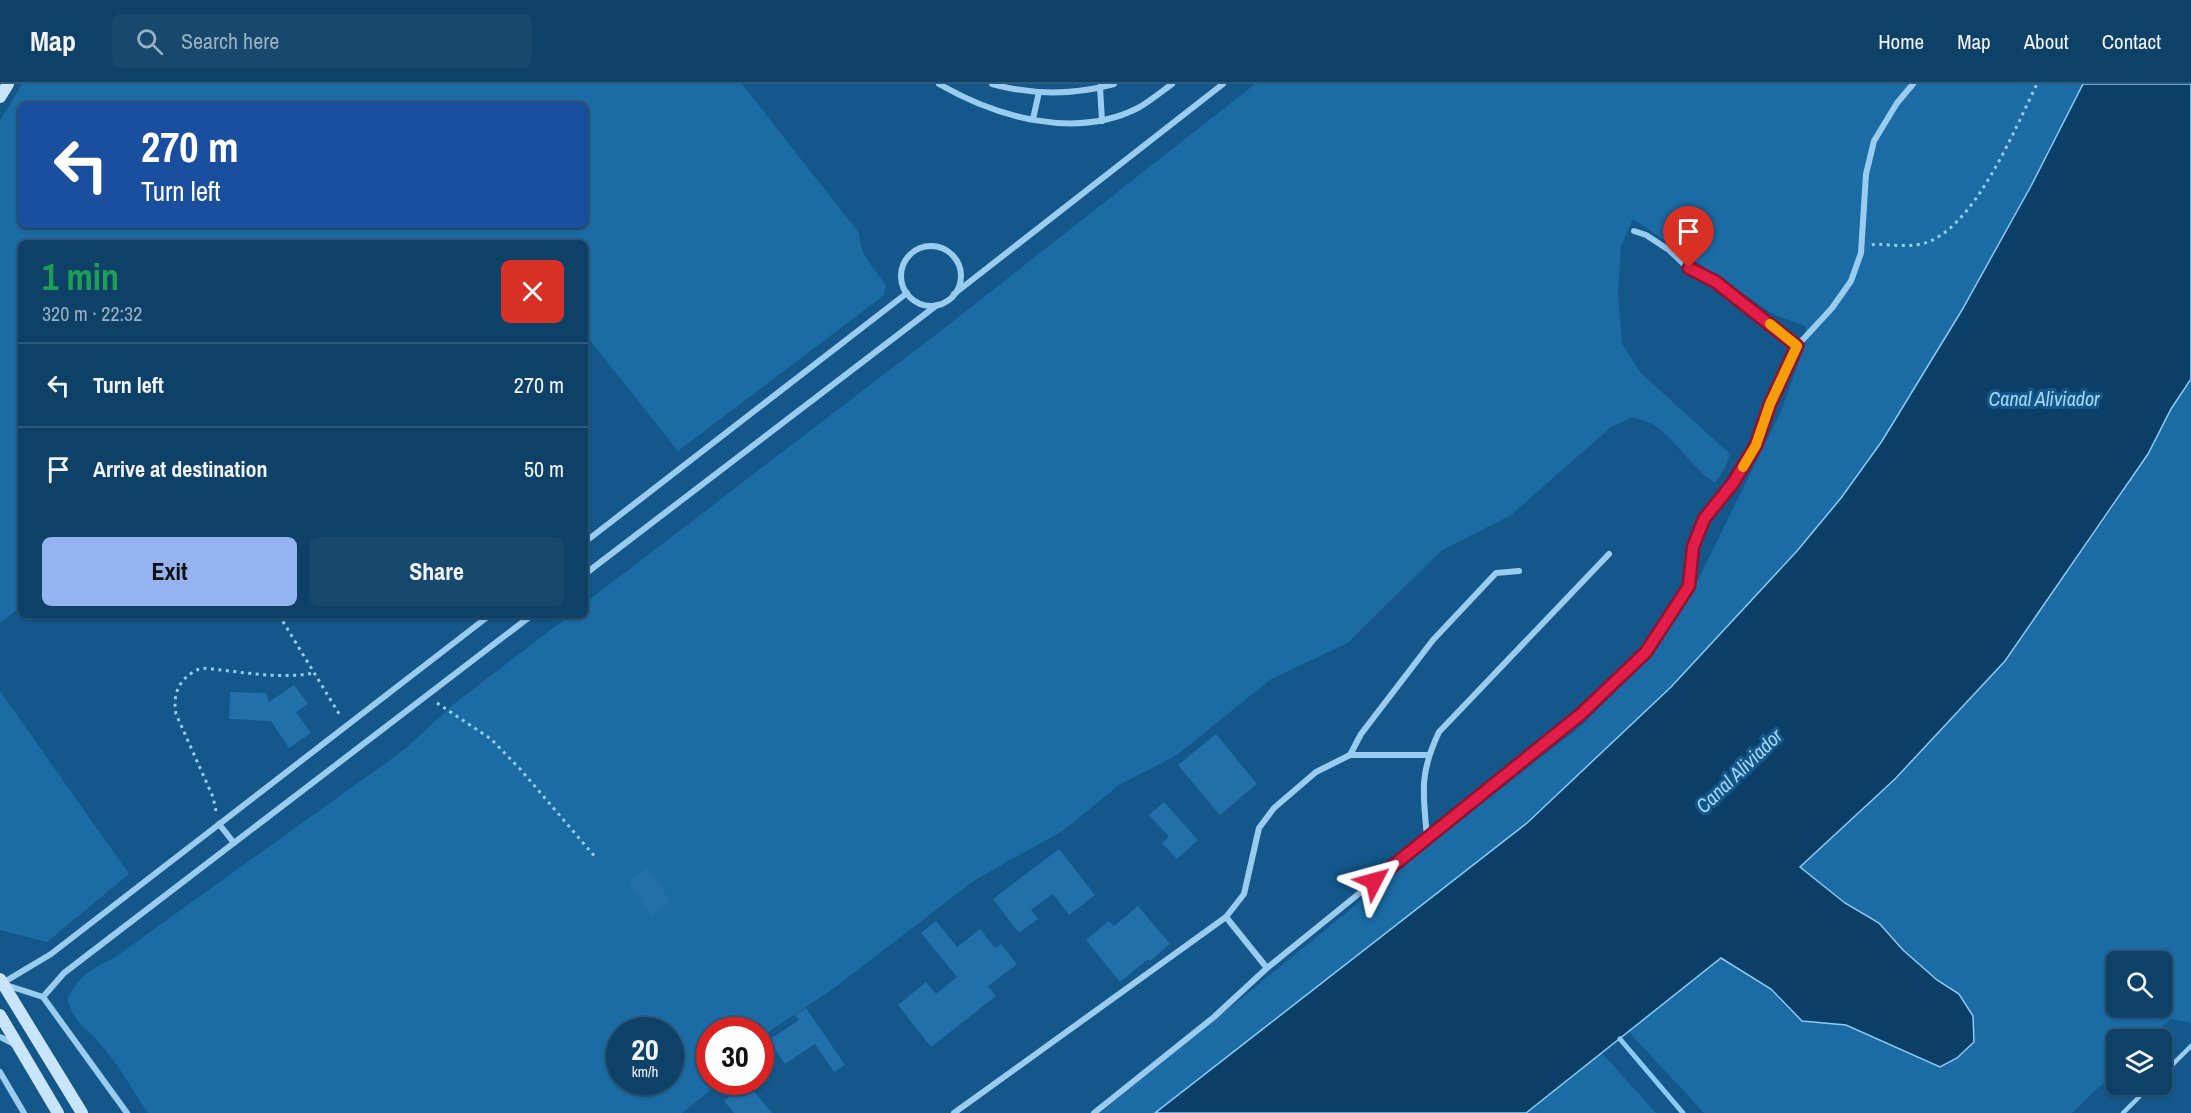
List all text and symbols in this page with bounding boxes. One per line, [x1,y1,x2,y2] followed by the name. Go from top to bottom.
[112,14,532,68] search box
[30,22,76,60] text: Map
[133,25,166,58] icon: search
[181,26,279,56] text: Search here
[1878,27,1924,56] text: Home
[1957,27,1991,56] text: Map
[2024,27,2069,56] text: About
[2102,27,2161,56] text: Contact
[141,119,239,175] text: 270 m
[42,126,120,204] icon: left
[141,173,220,209] text: Turn left
[1663,206,1714,268] pin
[1672,215,1705,248] icon: arrive
[42,253,119,301] text: 1 min
[501,260,564,323] button: close
[42,300,142,327] text: 320 m · 22:32
[42,369,75,402] icon: left
[93,370,164,400] text: Turn left
[514,370,564,400] text: 270 m
[1988,385,2100,412] water label: Canal Aliviador
[42,453,75,486] icon: arrive
[93,454,267,484] text: Arrive at destination
[524,454,564,484] text: 50 m
[42,537,297,606] button: Exit
[309,537,564,606] button: Share
[1689,722,1788,819] water label: Canal Aliviador
[1342,849,1406,913] position arrow
[2106,951,2172,1095] map controls
[2106,951,2172,1017] button: search
[696,1017,774,1095] speed limit sign: 30
[631,1029,659,1069] text: 20
[2106,1029,2172,1095] button: layers
[632,1061,658,1082] text: km/h

